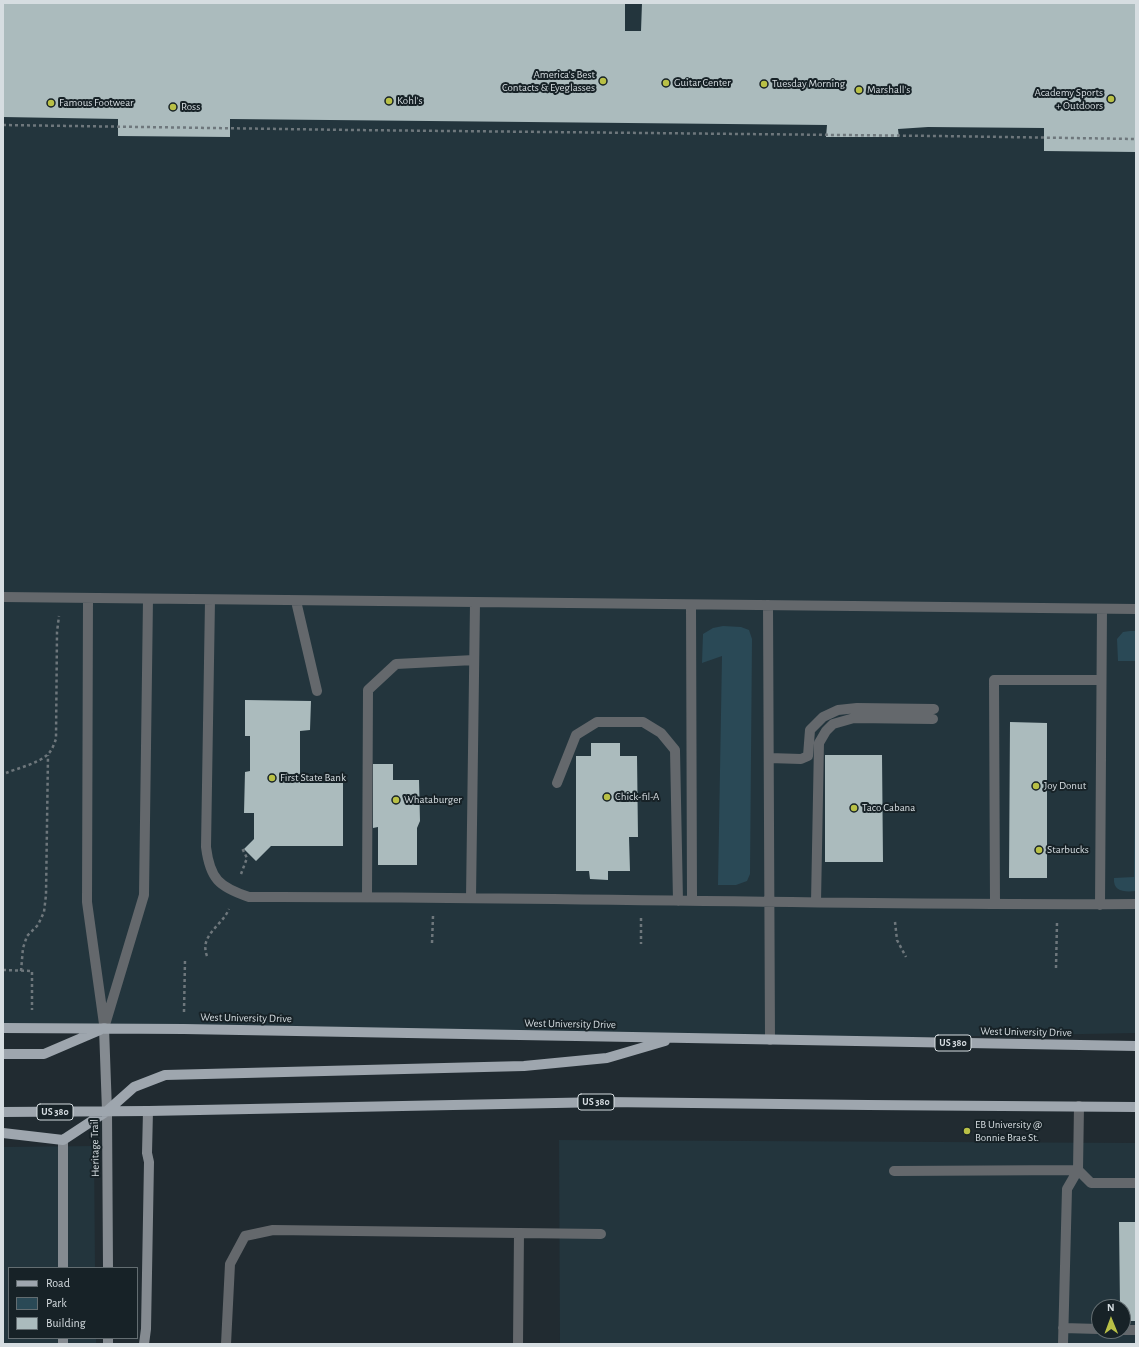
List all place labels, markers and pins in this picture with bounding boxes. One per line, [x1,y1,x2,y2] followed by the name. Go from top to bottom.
[502,68,595,94] place label: America's Best Contacts & Eyeglasses
[598,76,608,86] marker: America's Best Contacts & Eyeglasses
[674,76,731,90] place label: Guitar Center
[772,77,845,91] place label: Tuesday Morning
[661,78,671,88] marker: Guitar Center
[759,79,769,89] marker: Tuesday Morning
[867,83,910,97] place label: Marshall's
[854,85,864,95] marker: Marshall's
[1035,86,1103,112] place label: Academy Sports + Outdoors
[397,94,422,108] place label: Kohl's
[1106,94,1116,104] marker: Academy Sports + Outdoors
[59,96,134,110] place label: Famous Footwear
[384,96,394,106] marker: Kohl's
[46,98,56,108] marker: Famous Footwear
[181,100,200,114] place label: Ross
[168,102,178,112] marker: Ross
[280,771,346,785] place label: First State Bank
[267,773,277,783] marker: First State Bank
[1044,779,1086,793] place label: Joy Donut
[1031,781,1041,791] marker: Joy Donut
[615,790,659,804] place label: Chick-fil-A
[602,792,612,802] marker: Chick-fil-A
[404,793,462,807] place label: Whataburger
[391,795,401,805] marker: Whataburger
[862,801,915,815] place label: Taco Cabana
[849,803,859,813] marker: Taco Cabana
[1047,843,1089,857] place label: Starbucks
[1034,845,1044,855] marker: Starbucks
[975,1118,1042,1144] place label: EB University @ Bonnie Brae St.
[962,1126,972,1136] marker: EB University @ Bonnie Brae St.

